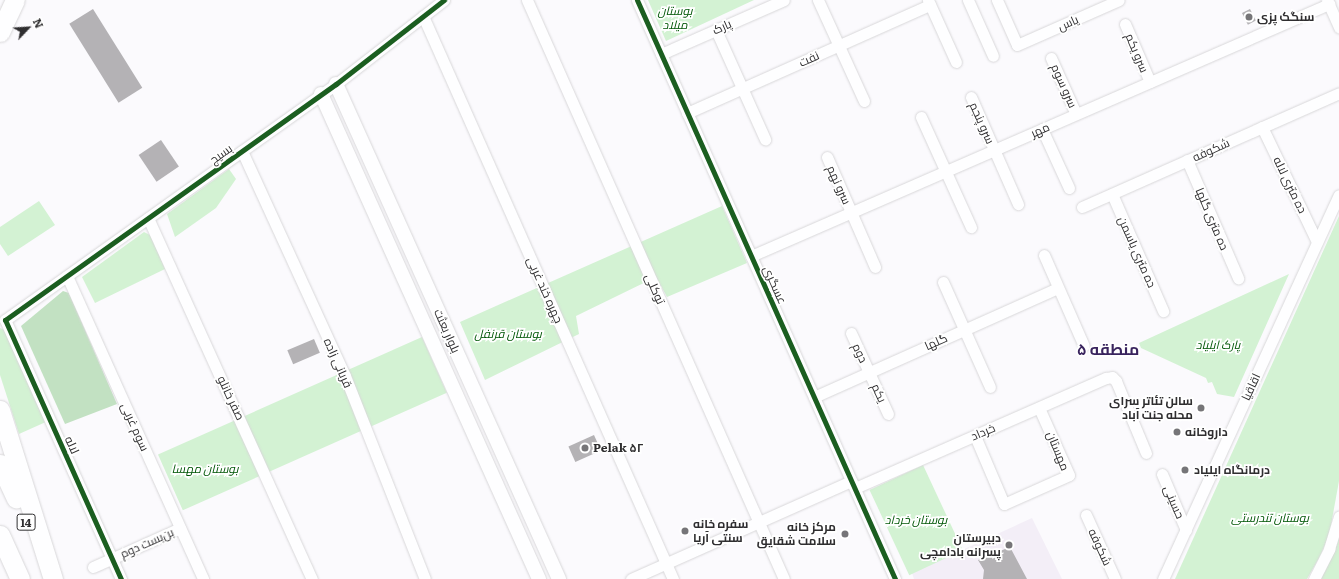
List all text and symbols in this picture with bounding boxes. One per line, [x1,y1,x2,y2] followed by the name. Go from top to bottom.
[657,4,693,32] park label: بوستان میلاد
[8,8,48,48] north arrow
[1257,10,1315,24] place label: سنگک پزی
[1055,12,1081,34] street label: یاس
[1244,12,1254,22] marker: سنگک پزی
[30,15,48,30] text: N
[710,16,734,38] street label: پارک
[1122,31,1152,75] street label: سرو یکم
[797,48,821,70] street label: نفت
[1048,62,1080,110] street label: سرو سوم
[966,100,998,146] street label: سرو پنجم
[1028,120,1052,140] street label: مهر
[1190,135,1232,165] street label: شکوفه
[207,141,235,167] street label: بسیج
[1270,154,1310,216] street label: ده متری لاله
[824,163,854,207] street label: سرو نهم
[1192,186,1232,252] street label: ده متری گلها
[1115,214,1159,290] street label: ده متری یاسمن
[524,255,566,325] street label: چهره خند غربی
[760,264,790,306] street label: عسگری
[642,271,668,307] street label: توکلی
[431,307,463,355] street label: بلوار بعثت
[474,327,542,341] park label: بوستان قرنفل
[922,331,950,353] street label: گلها
[321,336,355,390] street label: قربانی زاده
[1077,338,1139,358] district label: منطقه ۵
[1196,338,1240,352] park label: پارک ایلیاد
[849,341,871,365] street label: دوم
[1238,371,1264,403] street label: اقاقیا
[214,373,248,423] street label: صفر خانلو
[868,381,890,405] street label: یکم
[1109,394,1193,422] place label: سالن تئاتر سرای محله جنت آباد
[118,401,152,453] street label: سوم غربی
[1196,403,1206,413] marker: سالن تئاتر سرای محله جنت آباد
[969,420,997,444] street label: خرداد
[1185,425,1228,439] place label: داروخانه
[1172,427,1182,437] marker: داروخانه
[1044,429,1072,473] street label: مهستان
[62,434,82,456] street label: لاله
[593,441,643,455] place label: Pelak ۵۲
[580,443,590,453] marker: Pelak ۵۲
[172,462,238,476] park label: بوستان مهسا
[1194,463,1270,477] place label: درمانگاه ایلیاد
[1179,464,1191,476] marker: درمانگاه ایلیاد
[1161,483,1187,521] street label: حسینی
[1231,511,1309,525] park label: بوستان تندرستی
[16,513,36,531] road number: 14
[885,513,947,527] park label: بوستان خرداد
[693,517,748,545] place label: سفره خانه سنتی آریا
[757,520,836,548] place label: مرکز خانه سلامت شقایق
[118,525,176,561] street label: بن‌بست دوم
[680,526,690,536] marker: سفره خانه سنتی آریا
[1085,526,1115,568] street label: شکوفه
[839,528,851,540] marker: مرکز خانه سلامت شقایق
[920,531,1001,559] place label: دبیرستان پسرانه بادامچی
[1004,540,1014,550] marker: دبیرستان پسرانه بادامچی

